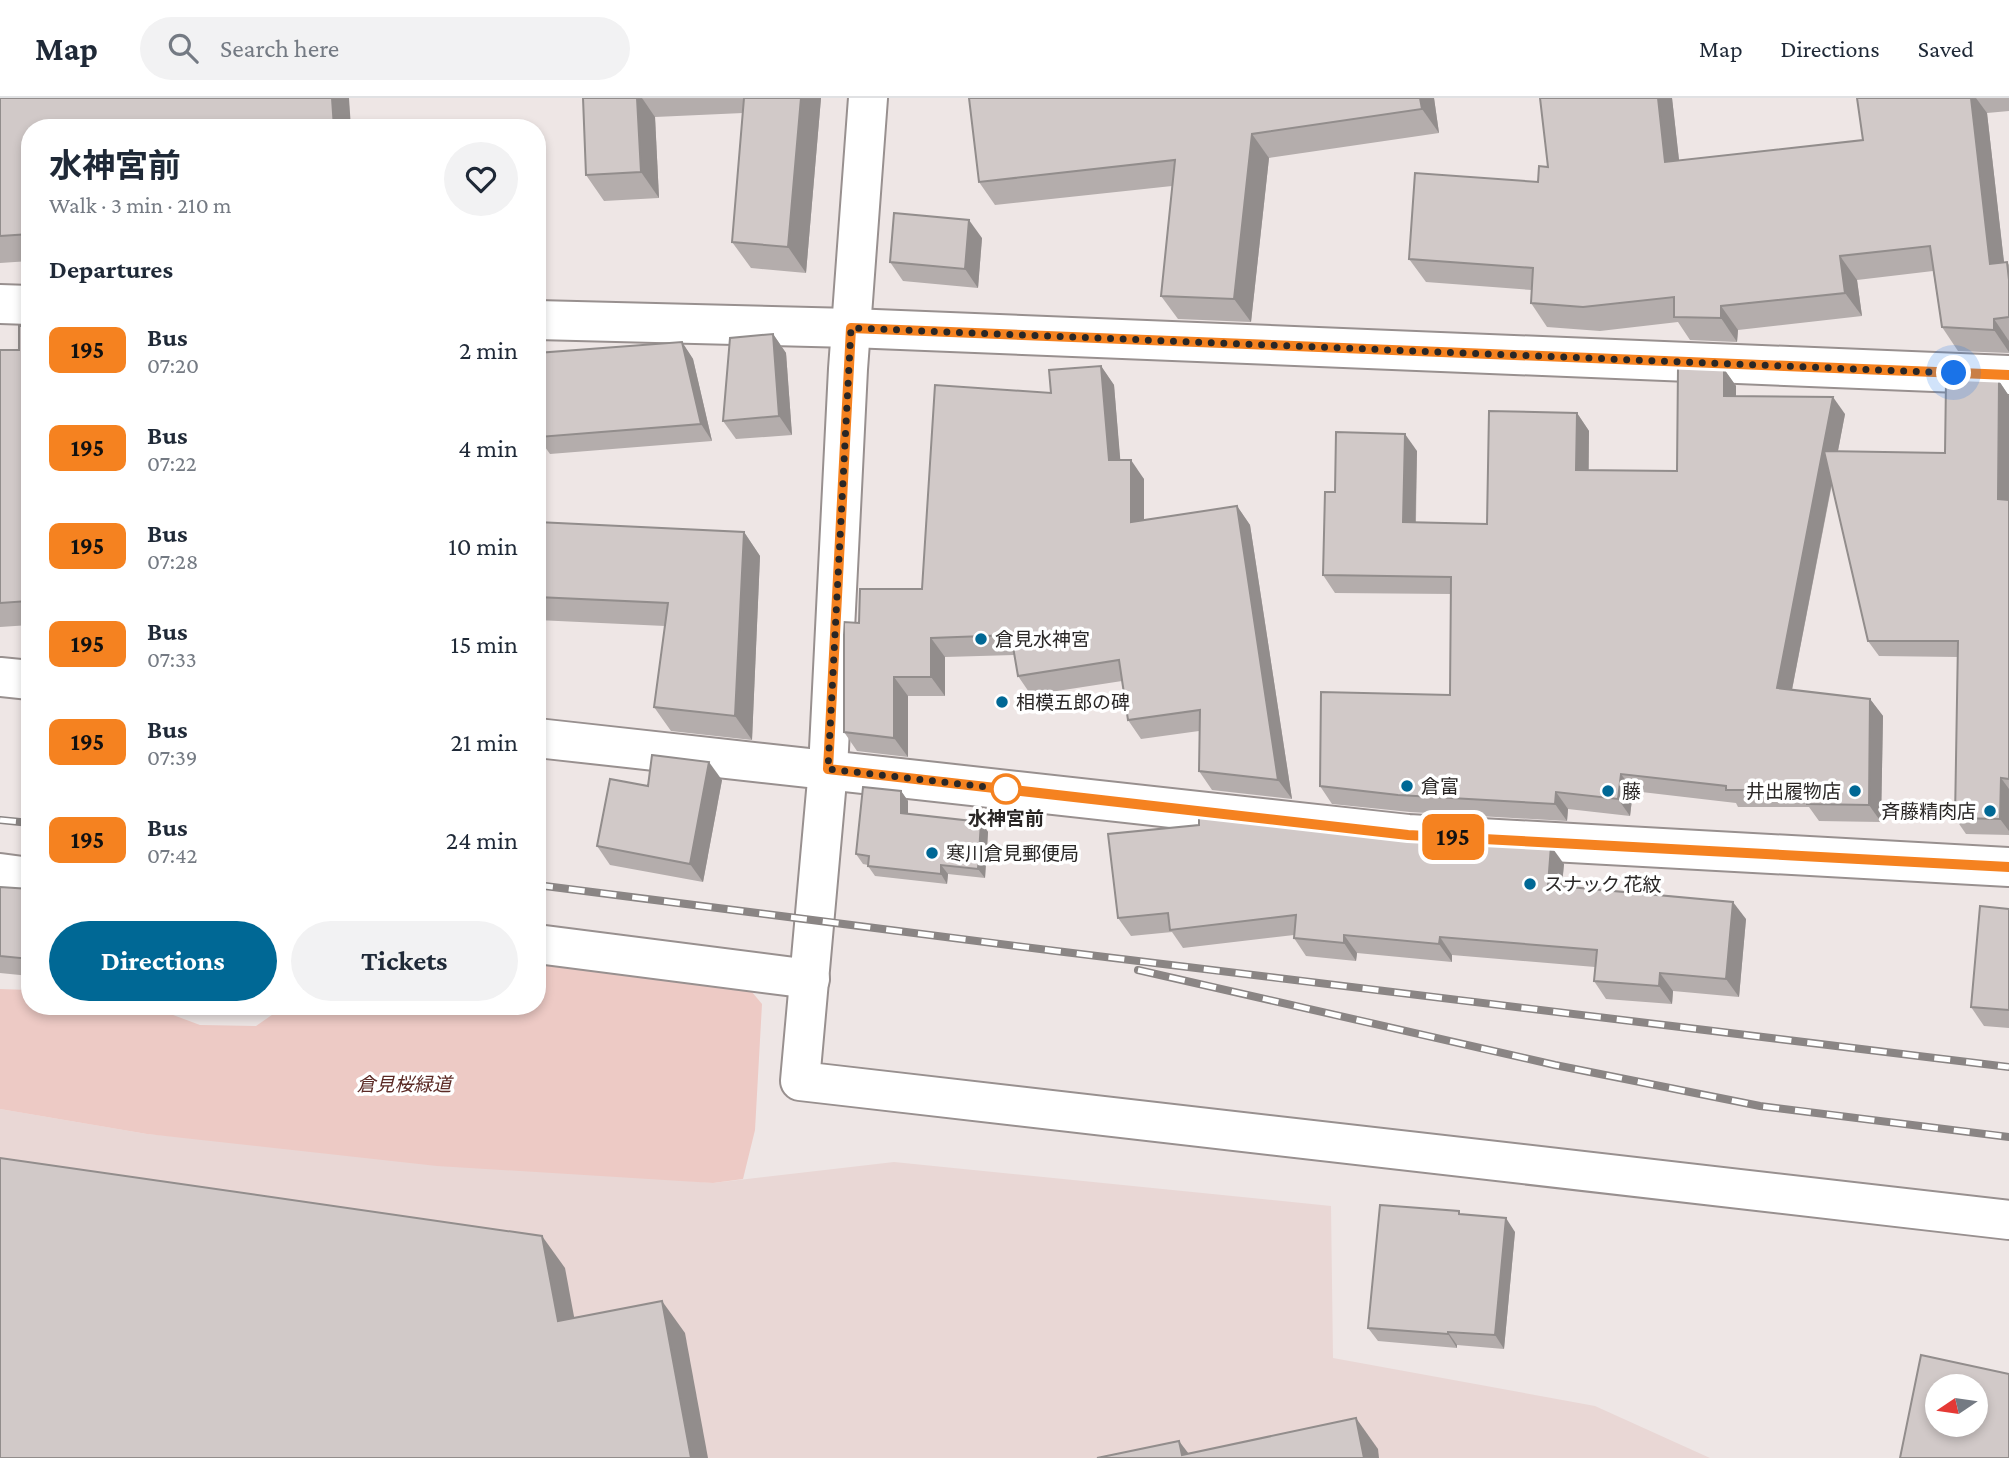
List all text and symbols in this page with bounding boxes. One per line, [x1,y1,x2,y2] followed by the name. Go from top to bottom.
[140,17,630,80] search box
[164,29,202,67] icon: search
[35,30,98,67] text: Map
[220,34,339,63] text: Search here
[1699,35,1743,62] text: Map
[1781,35,1880,62] text: Directions
[1918,35,1974,62] text: Saved
[444,142,518,216] button: heart
[49,147,181,184] text: 水神宮前
[49,192,232,218] text: Walk · 3 min · 210 m
[49,255,173,284] text: Departures
[147,323,188,352] text: Bus
[71,336,104,363] text: 195
[459,336,518,365] text: 2 min
[147,352,199,378] text: 07:20
[1936,355,1971,390] your location
[147,421,188,450] text: Bus
[71,434,104,461] text: 195
[458,434,518,463] text: 4 min
[147,450,197,476] text: 07:22
[147,519,188,548] text: Bus
[71,532,104,559] text: 195
[448,532,518,561] text: 10 min
[147,548,198,574] text: 07:28
[147,617,188,646] text: Bus
[995,629,1090,650] place label: 倉見水神宮
[71,630,104,657] text: 195
[451,630,518,659] text: 15 min
[973,631,989,647] marker: 倉見水神宮
[147,646,197,672] text: 07:33
[1016,692,1130,713] place label: 相模五郎の碑
[994,694,1010,710] marker: 相模五郎の碑
[147,715,188,744] text: Bus
[71,728,104,755] text: 195
[450,728,518,757] text: 21 min
[147,744,197,770] text: 07:39
[991,774,1021,804] marker: 水神宮前
[1421,776,1459,797] place label: 倉富
[1399,778,1415,794] marker: 倉富
[1622,781,1641,802] place label: 藤
[1746,781,1841,802] place label: 井出履物店
[1600,783,1616,799] marker: 藤
[1847,783,1863,799] marker: 井出履物店
[1881,801,1976,822] place label: 斉藤精肉店
[1982,803,1998,819] marker: 斉藤精肉店
[968,808,1044,829] place label: 水神宮前
[147,813,188,842] text: Bus
[1413,814,1493,860] line badge: 195
[1436,823,1470,850] text: 195
[71,826,104,853] text: 195
[446,826,518,855] text: 24 min
[147,842,197,868] text: 07:42
[946,843,1079,864] place label: 寒川倉見郵便局
[924,845,940,861] marker: 寒川倉見郵便局
[1544,874,1662,895] place label: スナック 花紋
[1522,876,1538,892] marker: スナック 花紋
[49,921,277,1001] button: Directions
[291,921,518,1001] button: Tickets
[356,1074,454,1095] park label: 倉見桜緑道
[1925,1374,1988,1437] north arrow
[1925,1374,1988,1437] map controls

